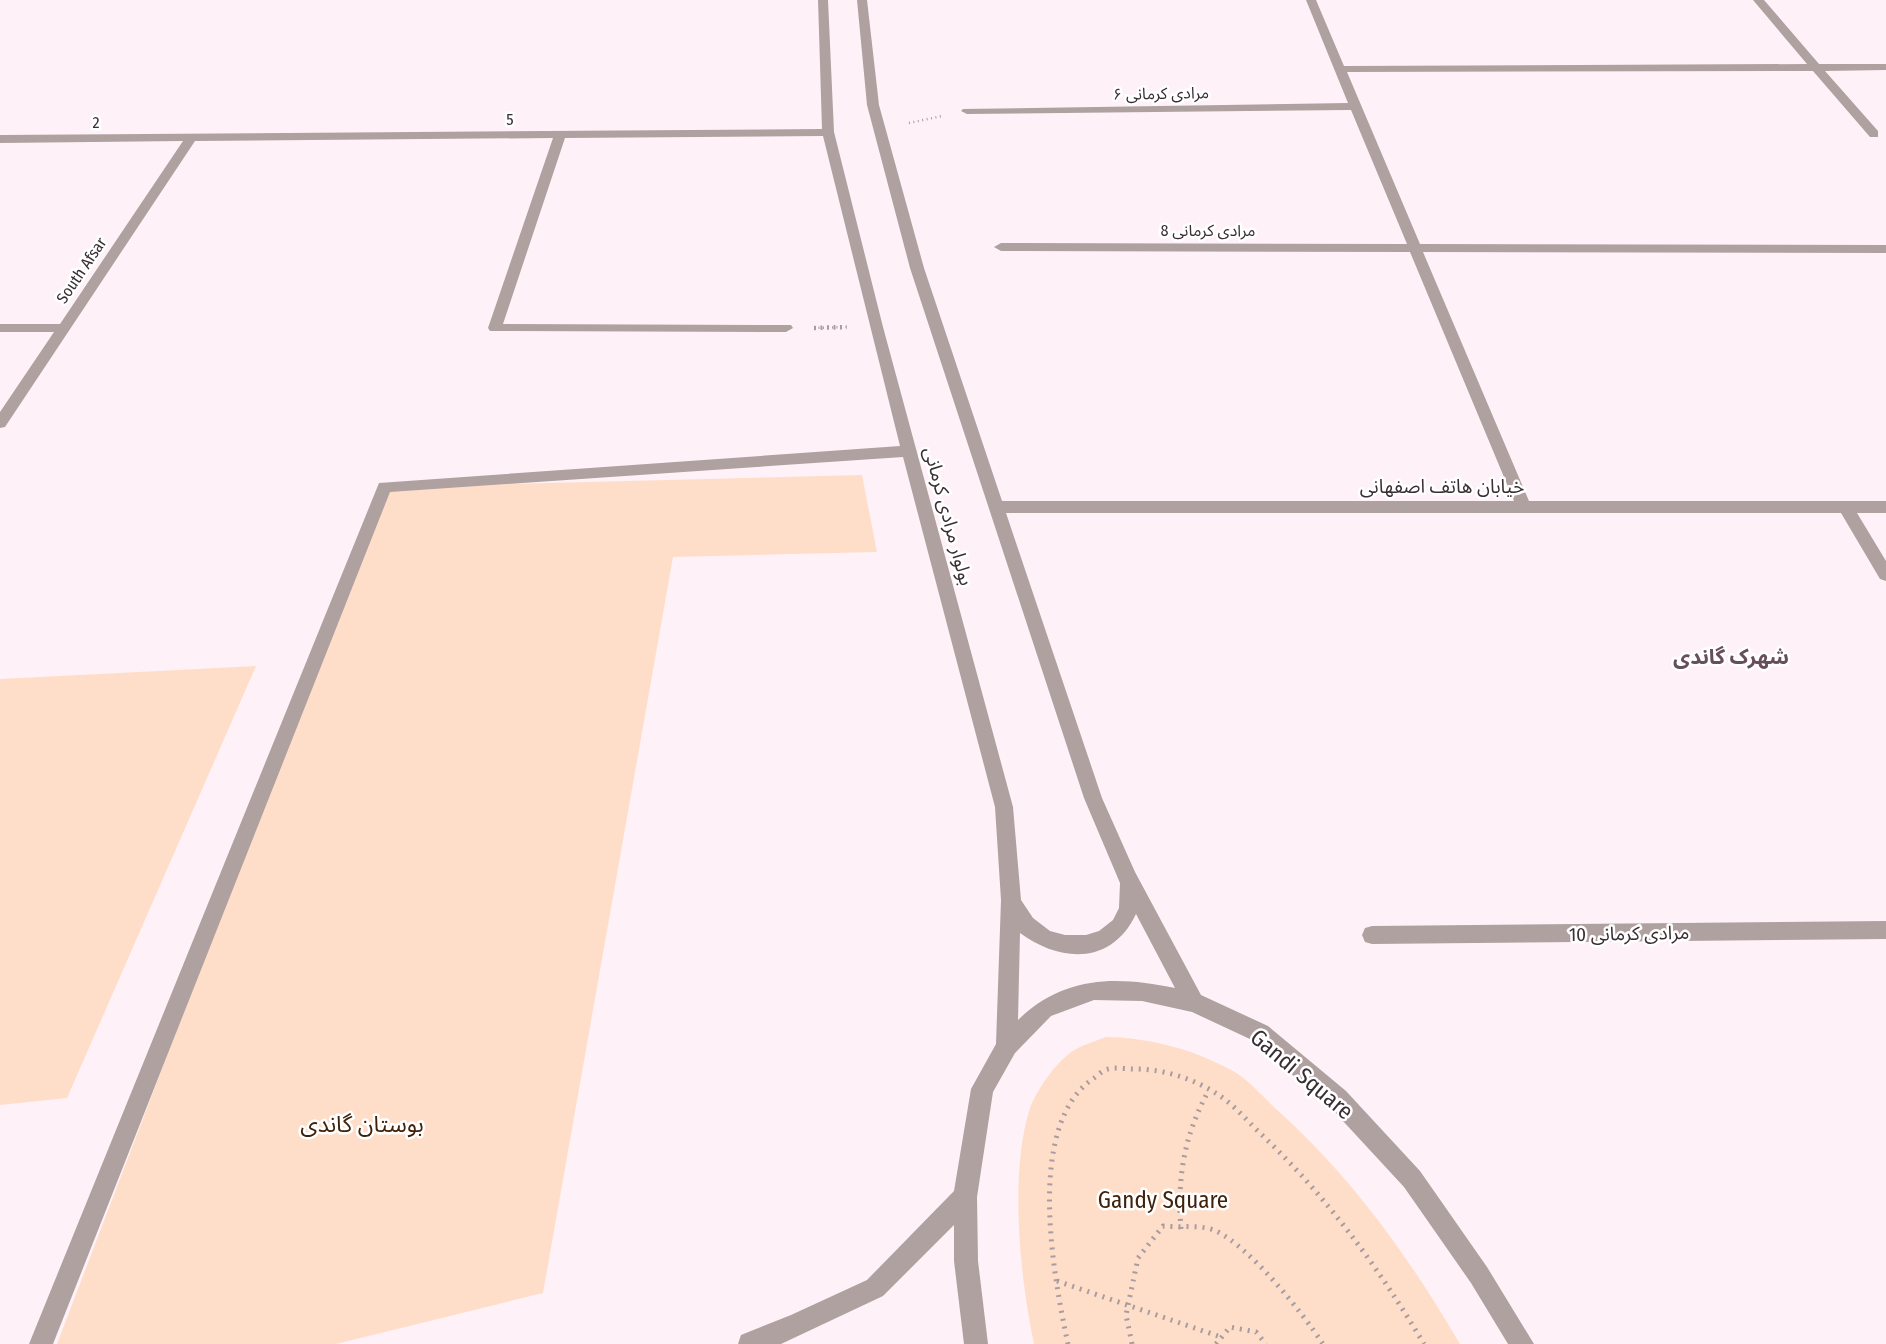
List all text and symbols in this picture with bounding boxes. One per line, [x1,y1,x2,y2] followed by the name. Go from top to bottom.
[1113,83,1209,104] street label: مرادی کرمانی ۶
[506,110,514,129] street label: 5
[92,113,100,132] street label: 2
[1161,221,1255,240] street label: مرادی کرمانی 8
[52,233,111,307] street label: South Afsar
[919,444,978,588] street label: بولوار مرادی کرمانی
[1360,475,1524,498] street label: خیابان هاتف اصفهانی
[1673,644,1789,670] district label: شهرک گاندی
[1569,921,1689,946] street label: مرادی کرمانی 10
[1245,1023,1359,1125] street label: Gandi Square
[300,1110,424,1138] park label: بوستان گاندی
[1098,1186,1228,1214] park label: Gandy Square

